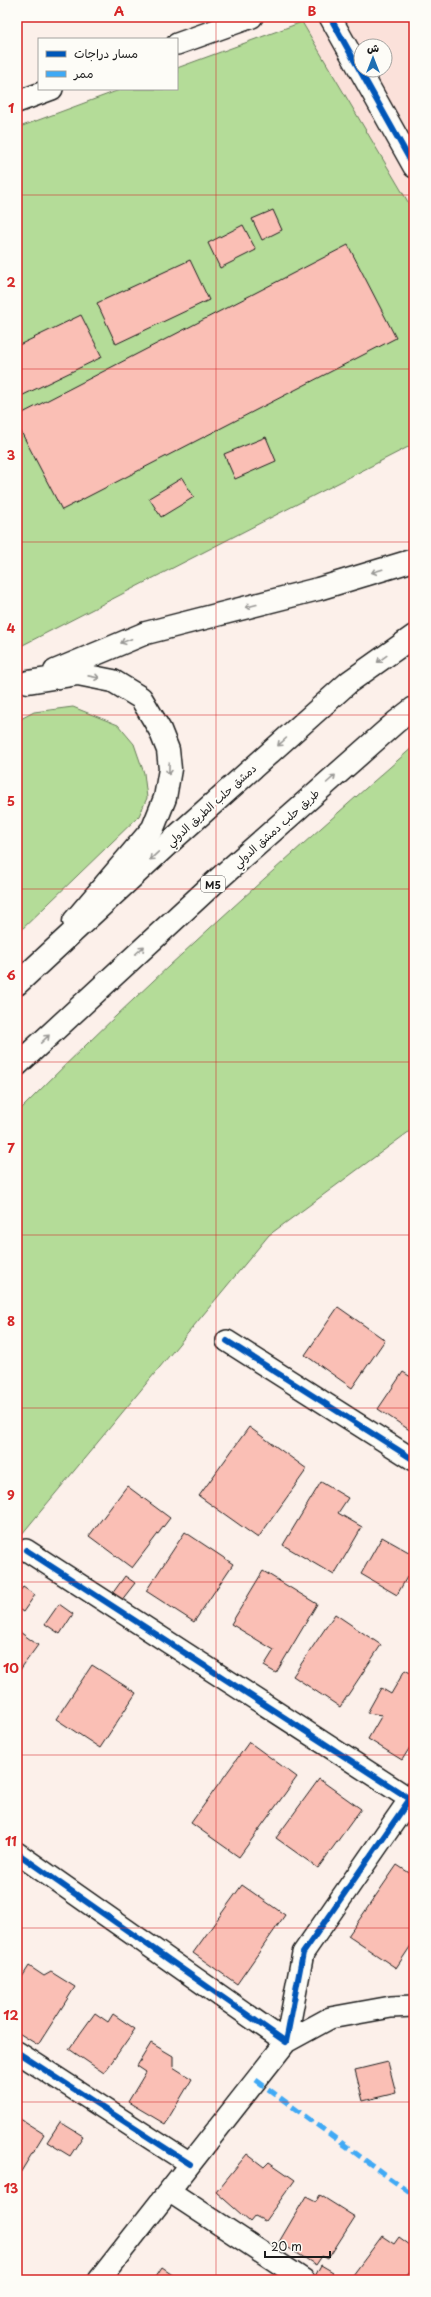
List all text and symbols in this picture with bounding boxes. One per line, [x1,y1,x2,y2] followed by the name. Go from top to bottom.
[114,1,124,20] text: A
[308,1,317,20] text: B
[38,38,178,90] legend
[353,38,393,78] north arrow
[367,39,379,56] text: ش
[74,44,138,62] text: مسار دراجات
[73,64,93,82] text: ممر
[8,98,14,117] text: 1
[6,272,16,291] text: 2
[7,445,16,464] text: 3
[370,568,383,575] one-way arrow
[245,603,258,610] one-way arrow
[7,618,16,637] text: 4
[121,638,133,645] one-way arrow
[377,655,388,663] one-way arrow
[87,673,100,681] one-way arrow
[277,737,288,746] one-way arrow
[162,760,262,853] street label: دمشق حلب الطريق الدولي
[165,762,173,775] one-way arrow
[326,774,336,784] one-way arrow
[229,785,325,874] street label: طريق حلب دمشق الدولي
[7,791,15,810] text: 5
[149,851,159,861] one-way arrow
[201,876,225,892] road number: M5
[135,946,145,955] one-way arrow
[6,965,16,984] text: 6
[40,1034,50,1043] one-way arrow
[7,1138,15,1157] text: 7
[7,1311,15,1330] text: 8
[7,1485,15,1504] text: 9
[3,1658,19,1677] text: 10
[5,1831,17,1850] text: 11
[3,2005,19,2024] text: 12
[4,2178,19,2197] text: 13
[265,2233,330,2259] scale bar
[271,2237,302,2255] text: 20 m

